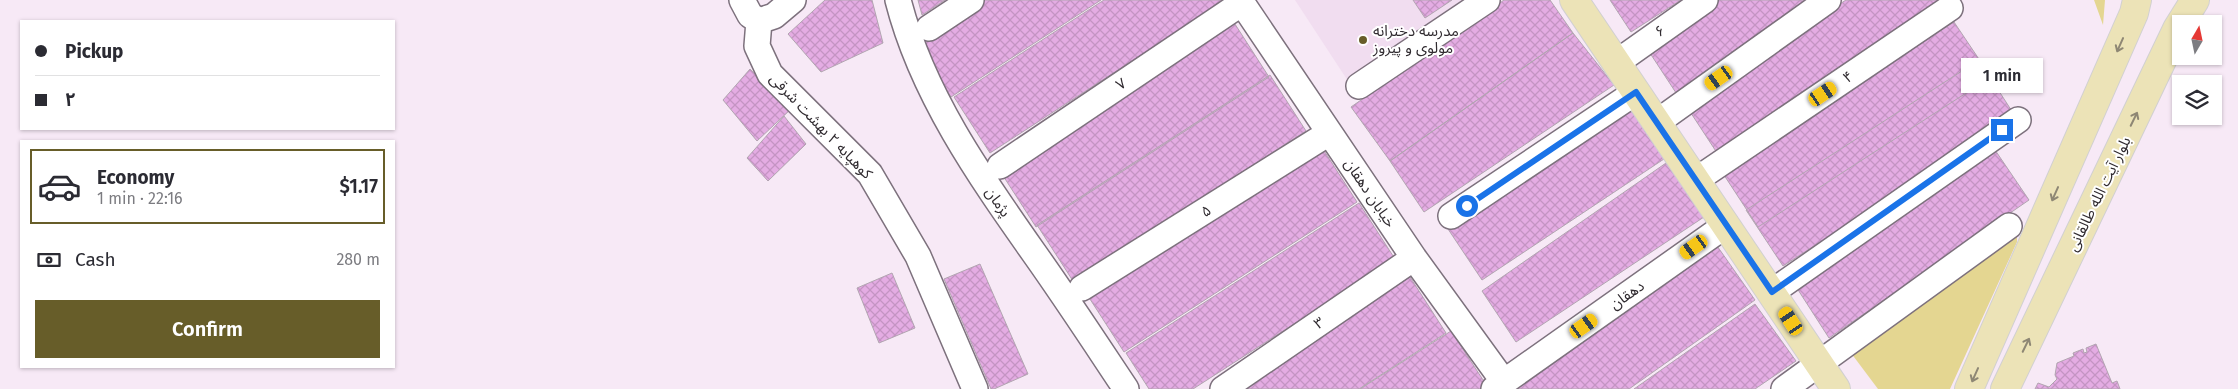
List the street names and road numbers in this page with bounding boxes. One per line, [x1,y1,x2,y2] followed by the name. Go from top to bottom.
[1651,21,1669,41] street label: ۶
[1839,67,1857,87] street label: ۴
[765,69,877,184] street label: کوهپایه ۲ بهشت شرقی
[1112,74,1130,94] street label: ۷
[2063,134,2135,254] street label: بلوار آیت الله طالقانی
[1340,155,1400,231] street label: خیابان دهقان
[980,184,1015,221] street label: پژمان
[1198,201,1214,221] street label: ۵
[1606,277,1648,313] street label: دهقان
[1310,313,1328,333] street label: ۳

